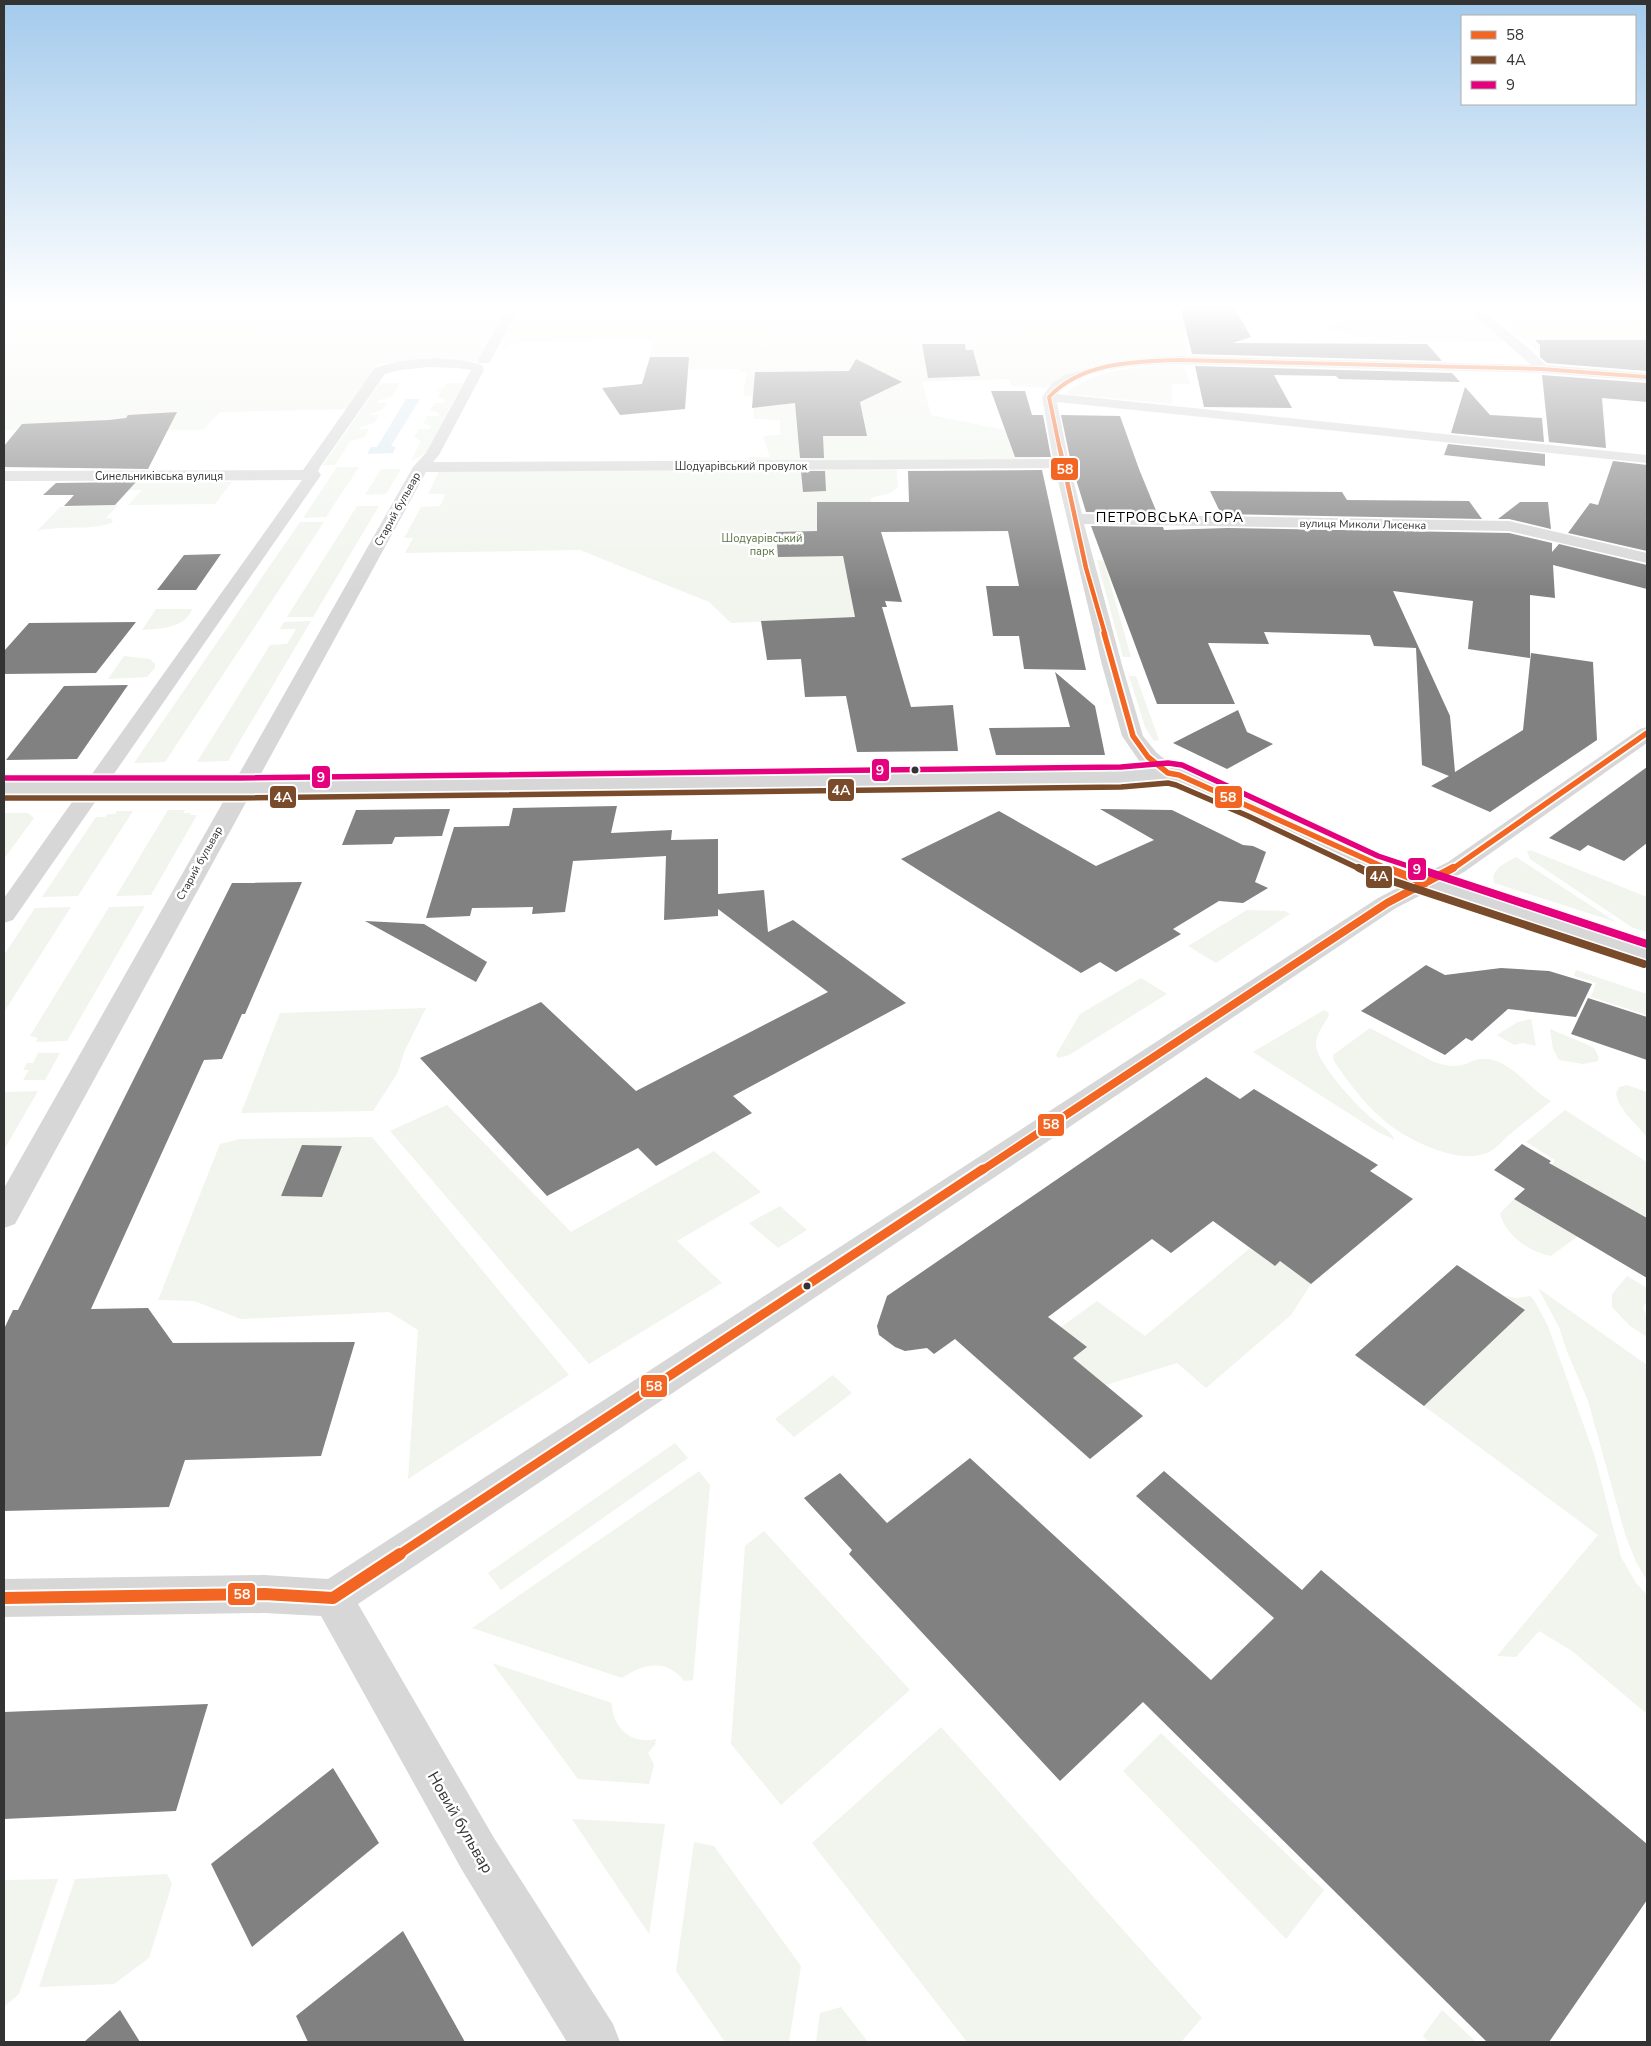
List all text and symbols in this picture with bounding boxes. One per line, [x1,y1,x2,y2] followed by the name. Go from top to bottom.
[1461,15,1636,105] legend
[1506,25,1524,45] text: 58
[1506,50,1526,70] text: 4А
[1506,75,1515,95] text: 9
[1050,457,1079,481] line badge: 58
[675,459,808,474] street label: Шодуарівський провулок
[1057,460,1073,479] text: 58
[95,469,223,484] street label: Синельниківська вулиця
[371,469,424,549] street label: Старий бульвар
[1096,508,1244,527] district label: ПЕТРОВСЬКА ГОРА
[1300,516,1427,533] street label: вулиця Миколи Лисенка
[722,531,802,559] park label: Шодуарівський парк
[871,758,890,782] line badge: 9
[876,761,884,780] text: 9
[311,765,331,789] line badge: 9
[910,765,920,775] unlabelled marker
[317,768,325,787] text: 9
[827,778,855,802] line badge: 4А
[832,781,851,800] text: 4А
[269,785,297,809] line badge: 4А
[1214,785,1243,809] line badge: 58
[274,788,293,807] text: 4А
[1220,788,1236,807] text: 58
[173,823,226,903] street label: Старий бульвар
[1407,857,1427,881] line badge: 9
[1413,860,1421,879] text: 9
[1365,865,1393,889] line badge: 4А
[1370,867,1389,886] text: 4А
[1037,1113,1065,1137] line badge: 58
[1043,1115,1059,1134] text: 58
[802,1281,812,1291] unlabelled marker
[640,1374,668,1398] line badge: 58
[646,1377,662,1396] text: 58
[227,1582,256,1606] line badge: 58
[234,1585,250,1604] text: 58
[422,1768,498,1877] street label: Новий бульвар

